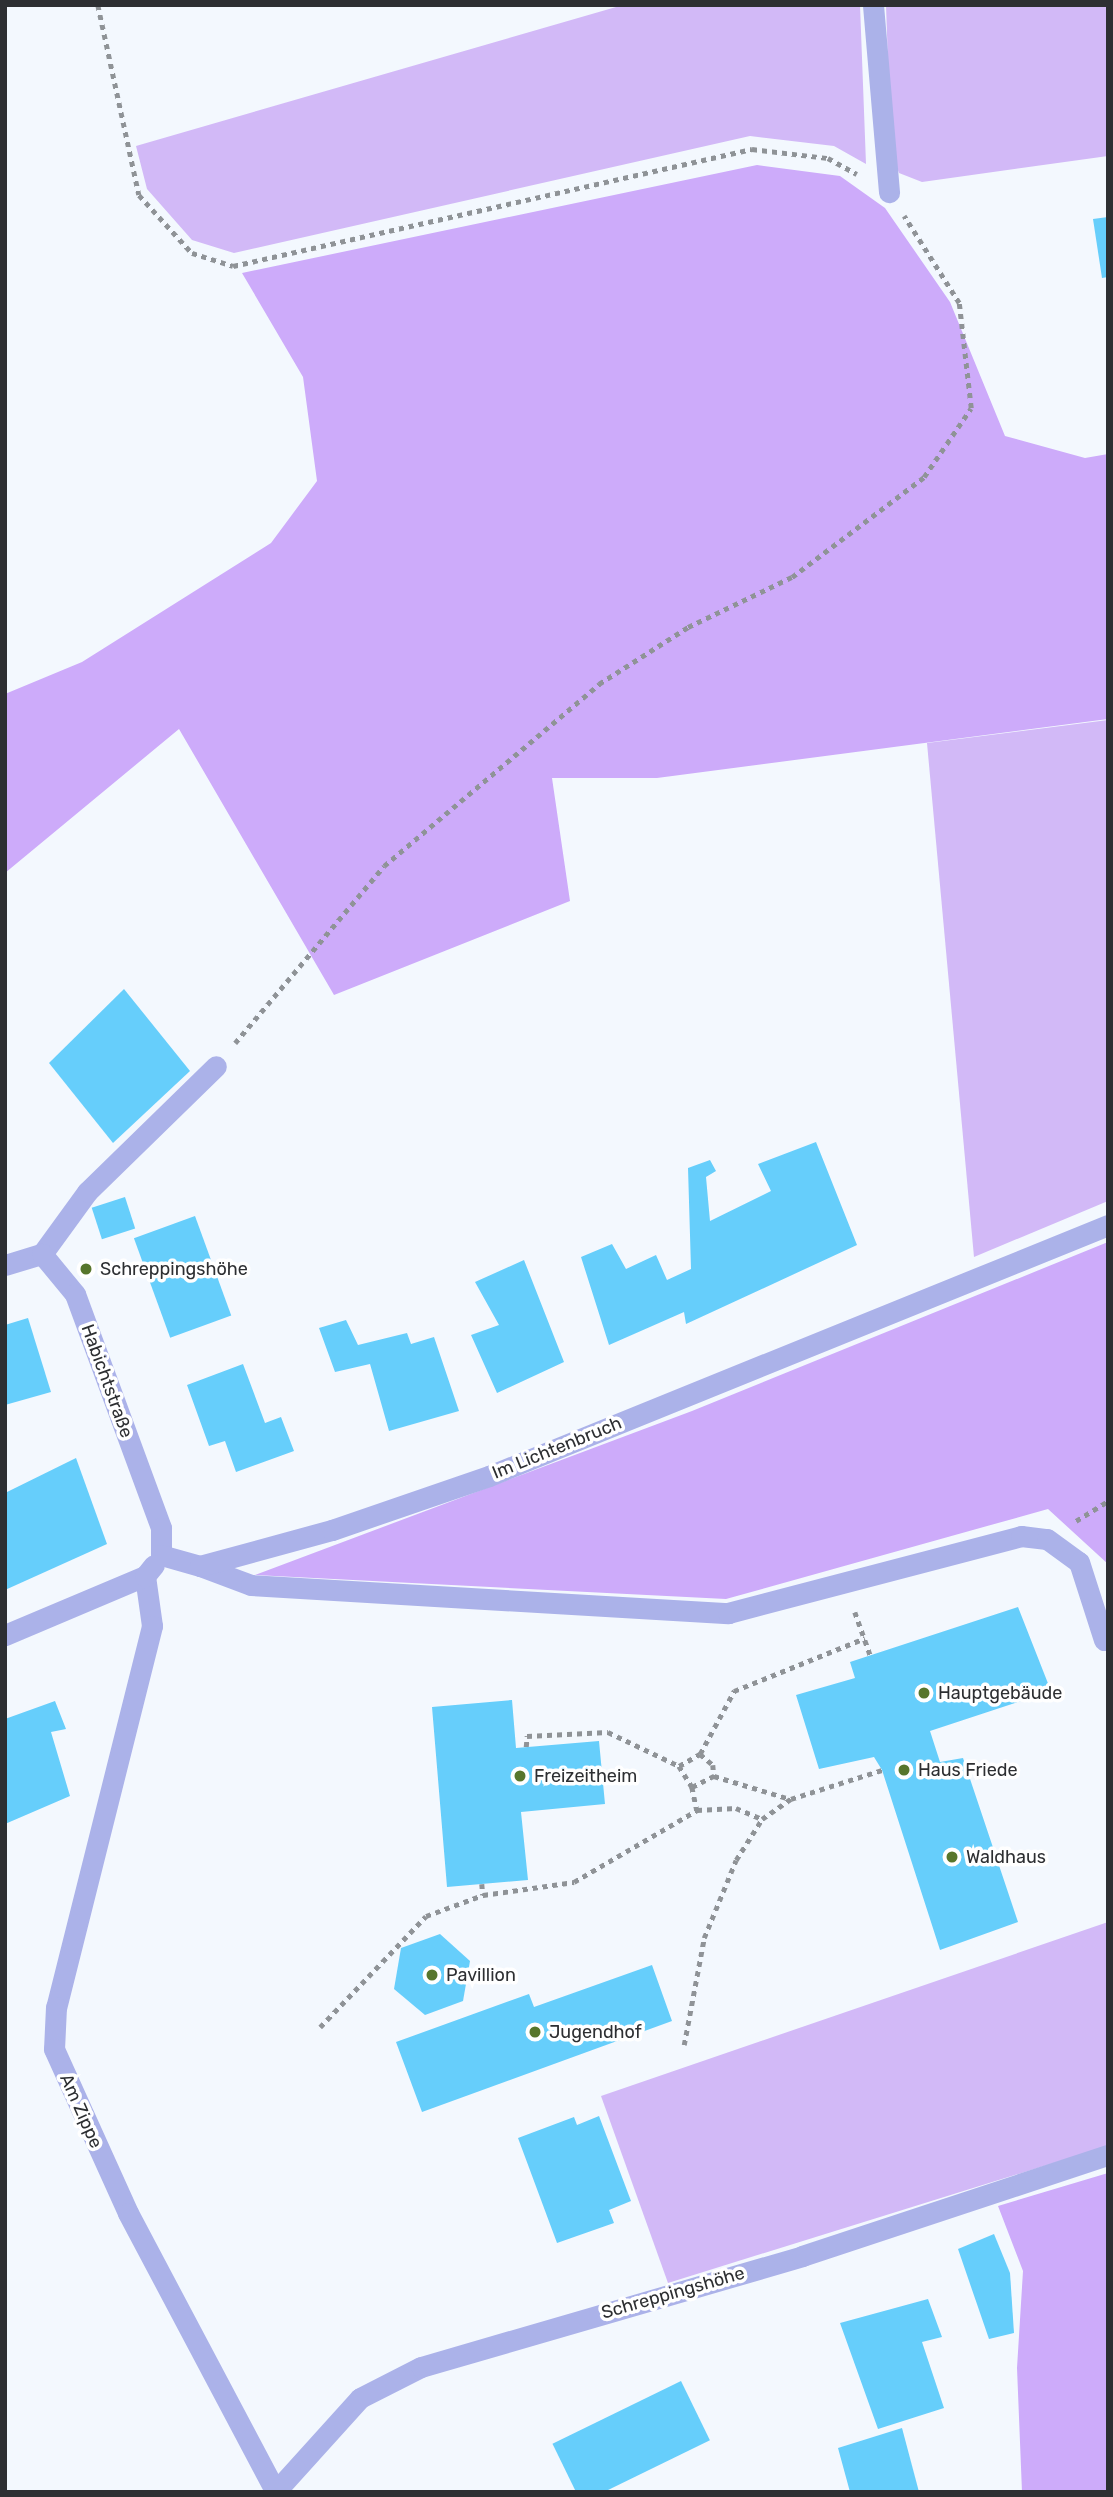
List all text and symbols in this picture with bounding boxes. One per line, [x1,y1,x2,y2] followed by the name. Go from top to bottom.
[100,1258,248,1280] place label: Schreppingshöhe
[78,1261,94,1277] marker: Schreppingshöhe
[76,1321,138,1441] street label: Habichtstraße
[489,1412,625,1484] street label: Im Lichtenbruch
[938,1682,1062,1704] place label: Hauptgebäude
[916,1685,932,1701] marker: Hauptgebäude
[918,1759,1018,1781] place label: Haus Friede
[896,1762,912,1778] marker: Haus Friede
[534,1765,637,1787] place label: Freizeitheim
[512,1768,528,1784] marker: Freizeitheim
[966,1846,1046,1868] place label: Waldhaus
[944,1849,960,1865] marker: Waldhaus
[446,1964,516,1986] place label: Pavillion
[424,1967,440,1983] marker: Pavillion
[549,2021,642,2043] place label: Jugendhof
[527,2024,543,2040] marker: Jugendhof
[55,2070,107,2152] street label: Am Zippe
[599,2262,747,2324] street label: Schreppingshöhe

